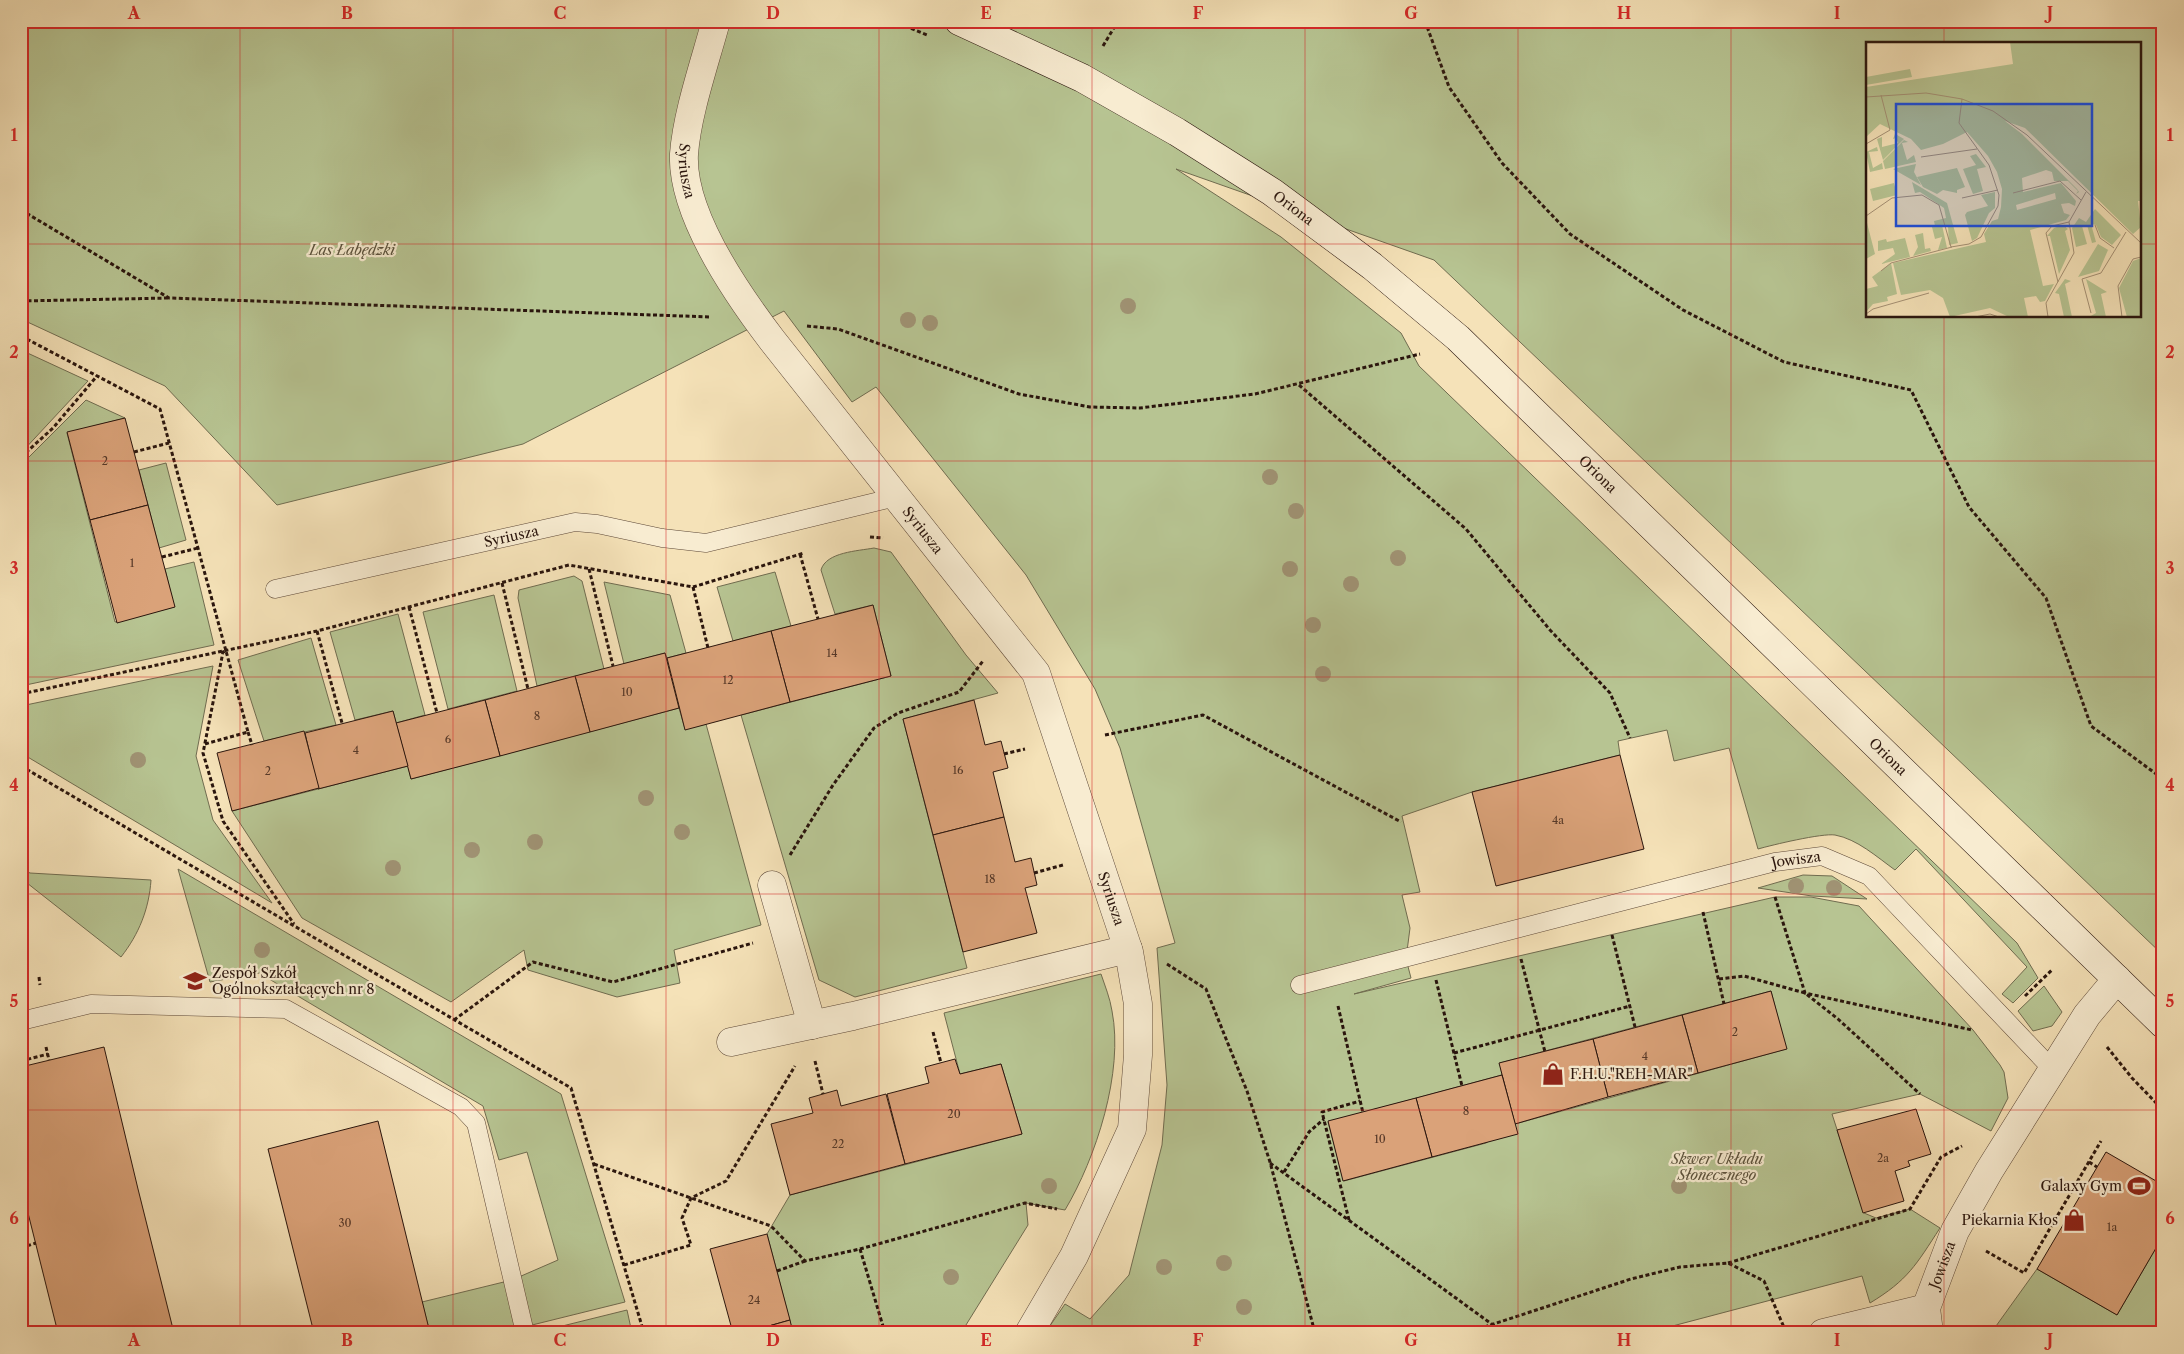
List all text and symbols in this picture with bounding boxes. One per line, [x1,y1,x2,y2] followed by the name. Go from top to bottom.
[127,3,141,23] text: A
[341,3,353,23] text: B
[554,3,566,23] text: C
[766,3,780,23] text: D
[980,3,992,23] text: E
[1193,3,1204,23] text: F
[1404,3,1418,23] text: G
[1617,3,1631,23] text: H
[1834,3,1841,23] text: I
[2044,3,2053,23] text: J
[1866,42,2142,318] inset map
[10,125,18,145] text: 1
[2166,125,2174,145] text: 1
[675,142,699,201] street label: Syriusza
[1269,187,1318,229] street label: Oriona
[308,241,396,259] park label: Las Łabędzki
[9,342,19,362] text: 2
[2165,342,2175,362] text: 2
[1575,451,1621,497] street label: Oriona
[102,454,108,468] house number: 2
[899,503,948,558] street label: Syriusza
[482,521,541,551] street label: Syriusza
[130,556,135,570] house number: 1
[9,558,19,578] text: 3
[2165,558,2175,578] text: 3
[827,646,837,660] house number: 14
[723,673,733,687] house number: 12
[621,685,633,699] house number: 10
[534,709,540,723] house number: 8
[445,732,452,746] house number: 6
[1865,734,1912,780] street label: Oriona
[353,743,359,757] house number: 4
[952,763,964,777] house number: 16
[265,764,271,778] house number: 2
[9,775,19,795] text: 4
[2165,775,2175,795] text: 4
[1552,813,1564,827] house number: 4a
[1767,847,1822,872] street label: Jowisza
[1094,869,1129,928] street label: Syriusza
[984,872,996,886] house number: 18
[212,964,375,998] place label: Zespół Szkół Ogólnokształcących nr 8
[182,968,208,994] school or university icon: Zespół Szkół Ogólnokształcących nr 8
[10,991,19,1011] text: 5
[2166,991,2175,1011] text: 5
[1732,1025,1738,1039] house number: 2
[1642,1049,1648,1063] house number: 4
[1540,1061,1566,1087] shop icon: F.H.U."REH-MAR"
[1570,1065,1693,1083] place label: F.H.U."REH-MAR"
[1463,1104,1469,1118] house number: 8
[947,1107,961,1121] house number: 20
[1374,1132,1386,1146] house number: 10
[832,1137,844,1151] house number: 22
[1670,1150,1764,1184] park label: Skwer Układu Słonecznego
[1877,1151,1889,1165] house number: 2a
[2126,1173,2152,1199] sports icon: Galaxy Gym
[2041,1177,2122,1195] place label: Galaxy Gym
[2061,1207,2087,1233] shop icon: Piekarnia Kłos
[9,1208,19,1228] text: 6
[2165,1208,2175,1228] text: 6
[1961,1211,2058,1229] place label: Piekarnia Kłos
[338,1216,352,1230] house number: 30
[2107,1220,2117,1234] house number: 1a
[1924,1238,1960,1293] street label: Jowisza
[748,1293,760,1307] house number: 24
[127,1330,141,1350] text: A
[341,1330,353,1350] text: B
[554,1330,566,1350] text: C
[766,1330,780,1350] text: D
[980,1330,992,1350] text: E
[1193,1330,1204,1350] text: F
[1404,1330,1418,1350] text: G
[1617,1330,1631,1350] text: H
[1834,1330,1841,1350] text: I
[2044,1330,2053,1350] text: J

